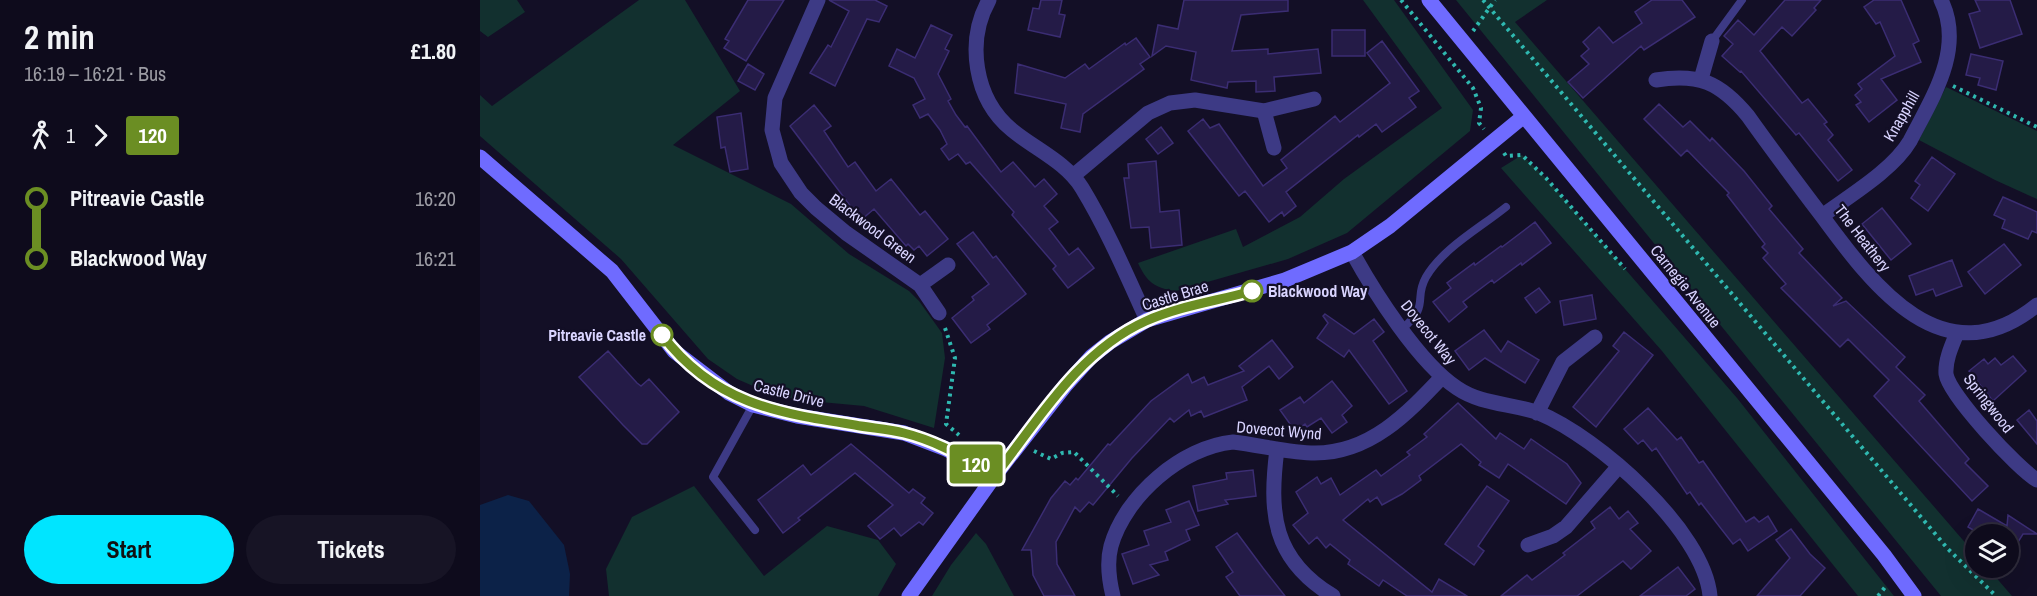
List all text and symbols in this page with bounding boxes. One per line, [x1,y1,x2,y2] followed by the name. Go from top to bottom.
[24,15,95,59] text: 2 min
[411,36,456,66] text: £1.80
[24,60,166,87] text: 16:19 – 16:21 · Bus
[1878,87,1924,145] street label: Knapphill
[24,119,57,152] icon: walk
[84,119,117,152] icon: forward
[138,121,167,150] text: 120
[66,122,75,149] text: 1
[70,183,204,213] text: Pitreavie Castle
[415,185,456,212] text: 16:20
[825,188,921,268] street label: Blackwood Green
[1830,200,1896,276] street label: The Heathery
[1646,240,1726,332] street label: Carnegie Avenue
[70,243,207,273] text: Blackwood Way
[415,245,456,272] text: 16:21
[1139,274,1211,316] street label: Castle Brae
[1241,280,1263,302] marker: Blackwood Way
[1268,280,1368,302] place label: Blackwood Way
[1396,295,1462,369] street label: Dovecot Way
[548,324,646,346] place label: Pitreavie Castle
[651,324,673,346] marker: Pitreavie Castle
[1959,369,2019,437] street label: Springwood
[751,374,827,412] street label: Castle Drive
[1236,415,1322,445] street label: Dovecot Wynd
[942,444,1010,484] line badge: 120
[962,450,990,479] text: 120
[24,515,234,584] button: Start
[246,515,456,584] button: Tickets
[1965,524,2019,578] map controls
[1965,524,2019,578] button: layers

